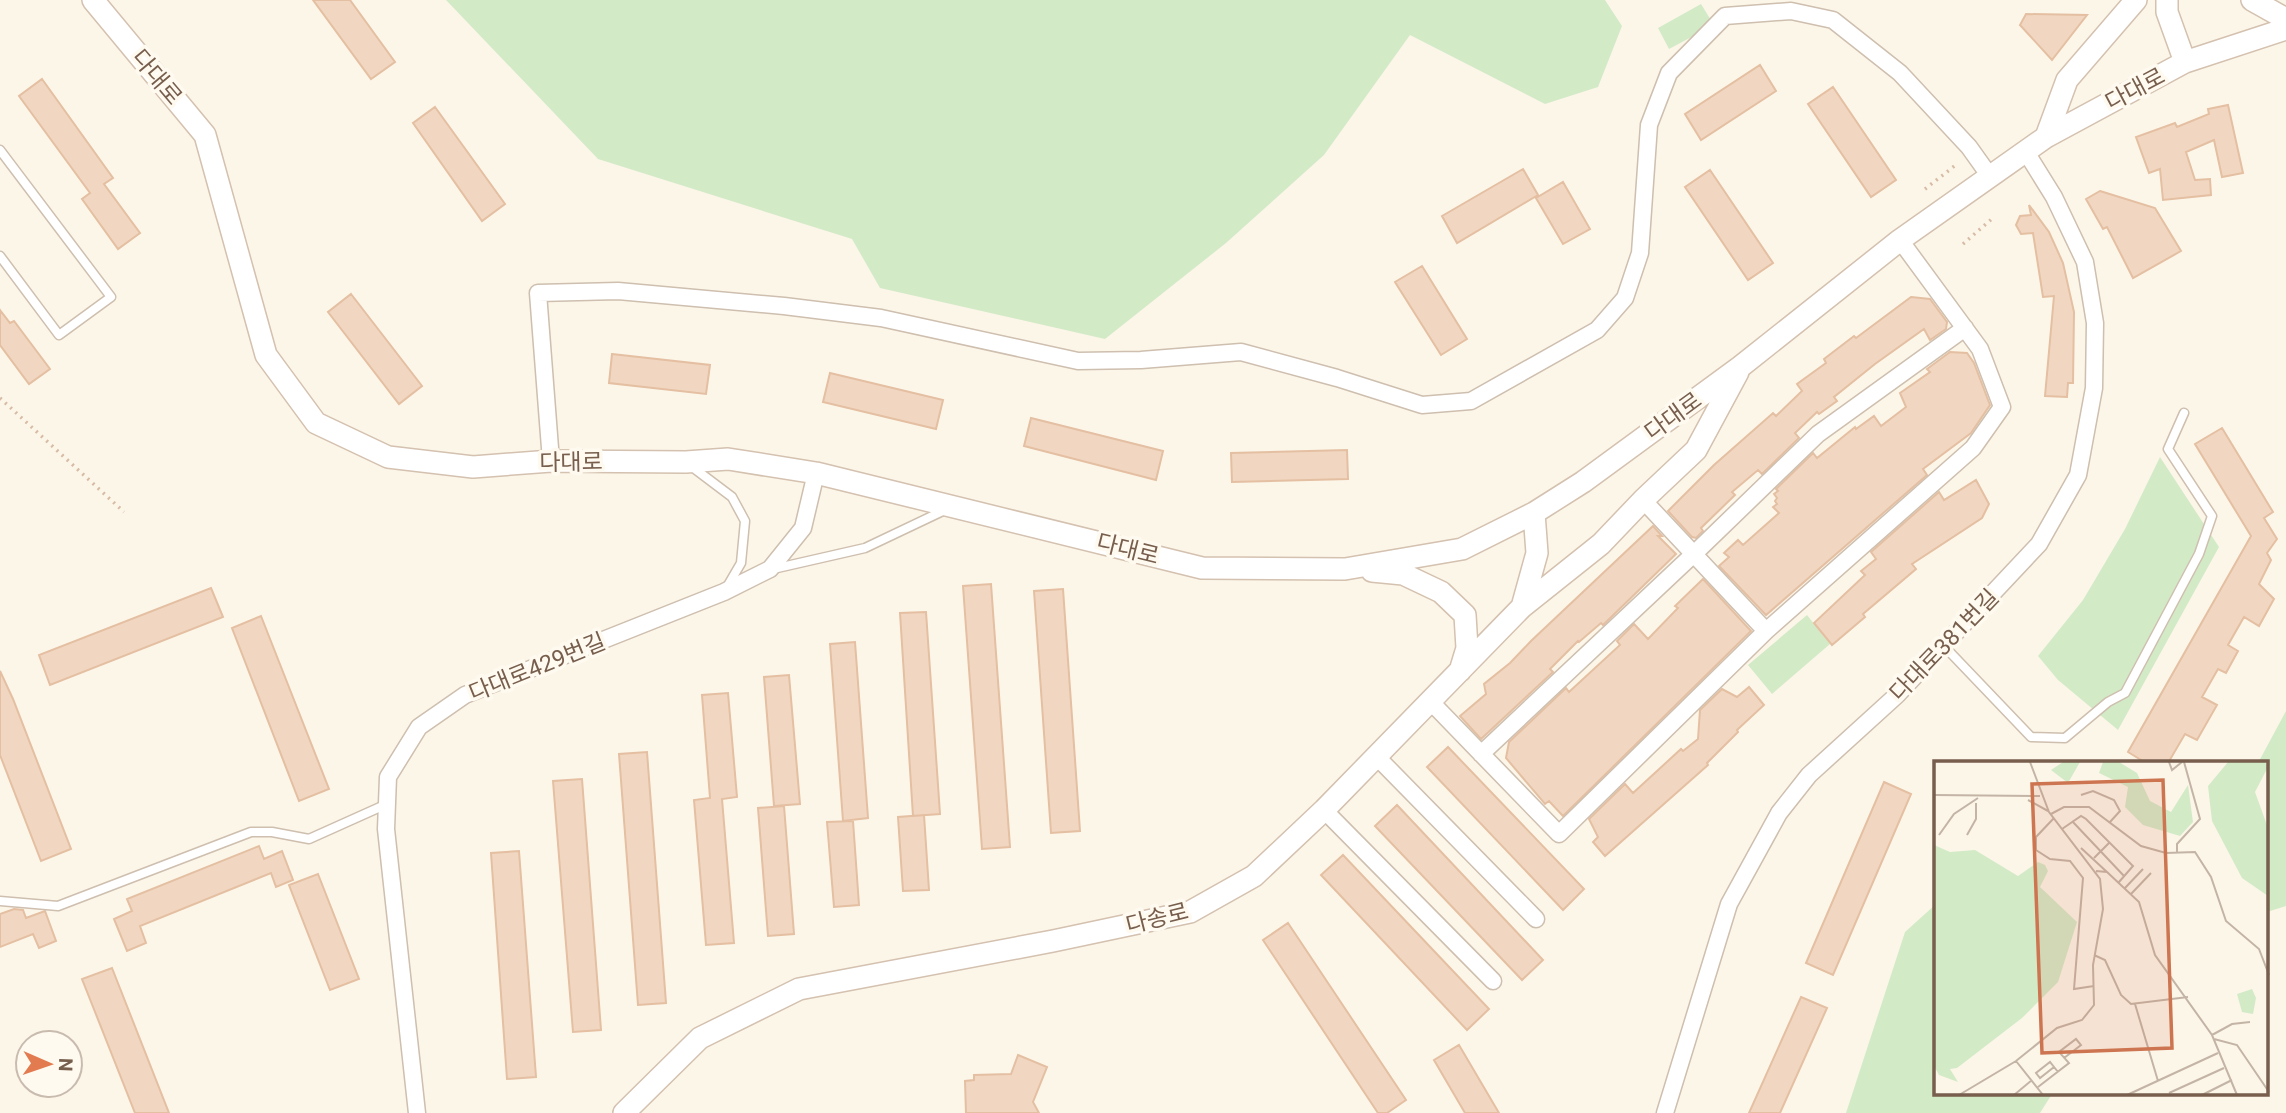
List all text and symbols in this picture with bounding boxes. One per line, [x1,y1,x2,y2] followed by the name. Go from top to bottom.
[126,44,187,110] street label: 다대로
[2101,63,2170,116] street label: 다대로
[1640,387,1707,446] street label: 다대로
[539,448,603,477] street label: 다대로
[1094,529,1162,570] street label: 다대로
[1884,584,2004,707] street label: 다대로381번길
[465,628,609,707] street label: 다대로429번길
[1934,761,2268,1096] inset map
[1123,898,1191,939] street label: 다송로
[14,1029,84,1099] north arrow
[54,1057,77,1072] text: N

